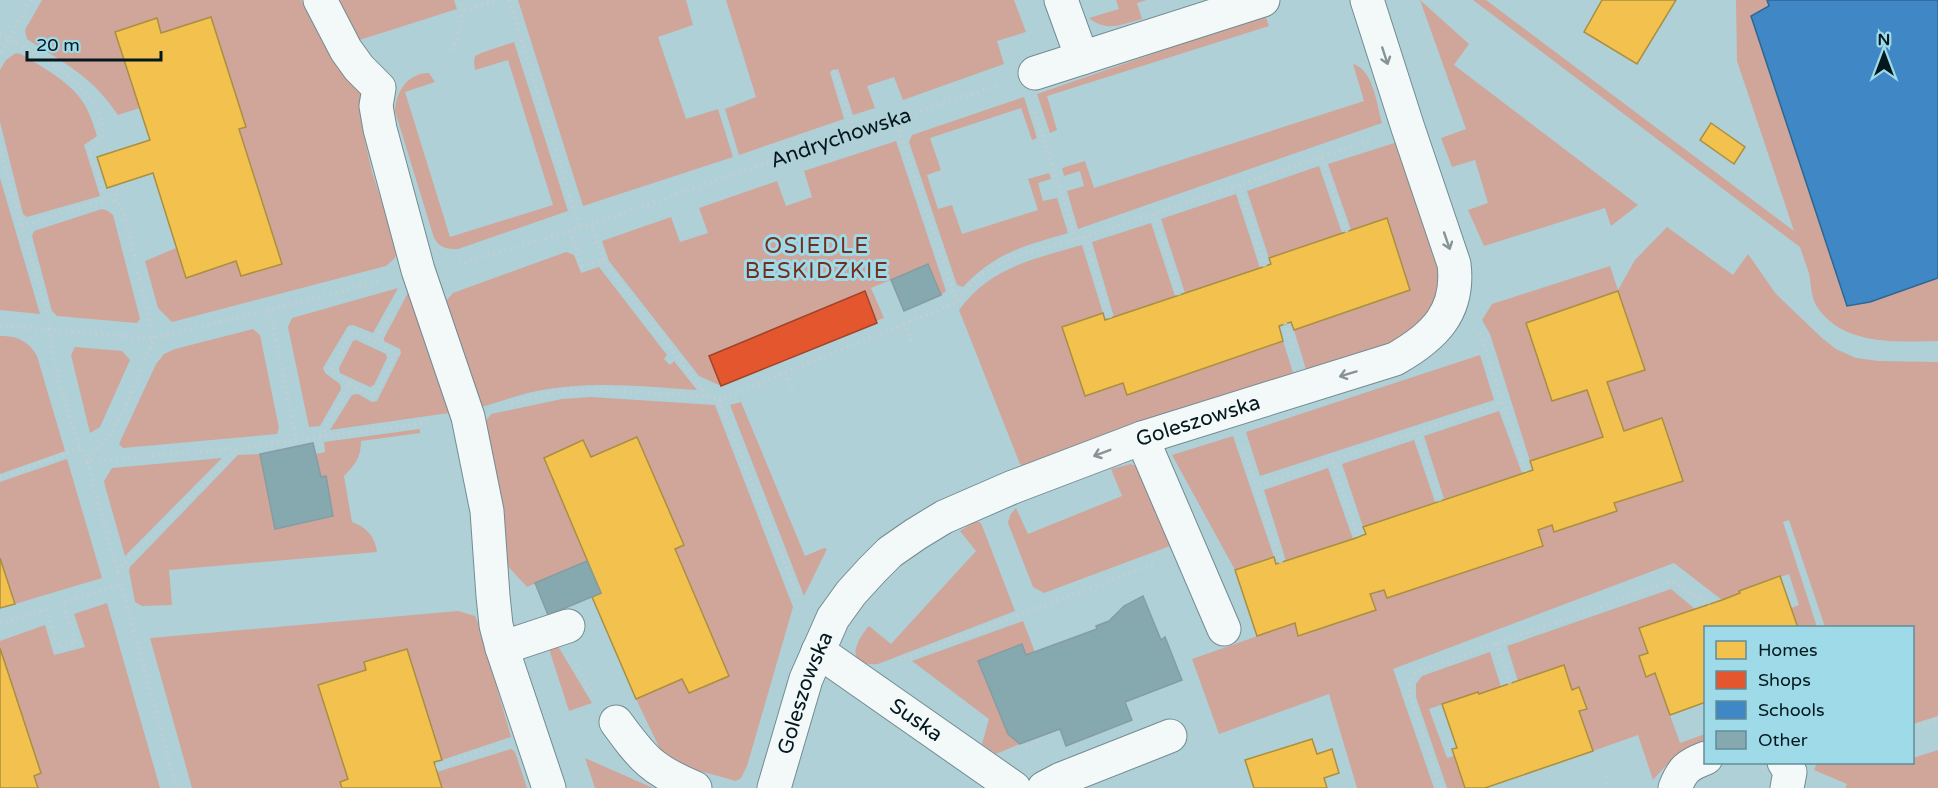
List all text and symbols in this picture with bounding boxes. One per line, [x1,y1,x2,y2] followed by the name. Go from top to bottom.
[27,24,160,62] scale bar
[1854,24,1914,84] north arrow
[1878,30,1890,50] text: N
[36,34,80,56] text: 20 m
[1380,46,1391,65] one-way arrow
[767,102,914,173] street label: Andrychowska
[1442,231,1453,250] one-way arrow
[745,233,889,284] district label: OSIEDLE BESKIDZKIE
[1339,369,1358,380] one-way arrow
[1133,389,1263,452] street label: Goleszowska
[1094,448,1112,459] one-way arrow
[1704,626,1914,764] legend
[772,627,838,757] street label: Goleszowska
[1758,639,1818,661] text: Homes
[1758,669,1811,691] text: Shops
[885,693,948,747] street label: Suska
[1758,699,1825,721] text: Schools
[1758,729,1808,751] text: Other

